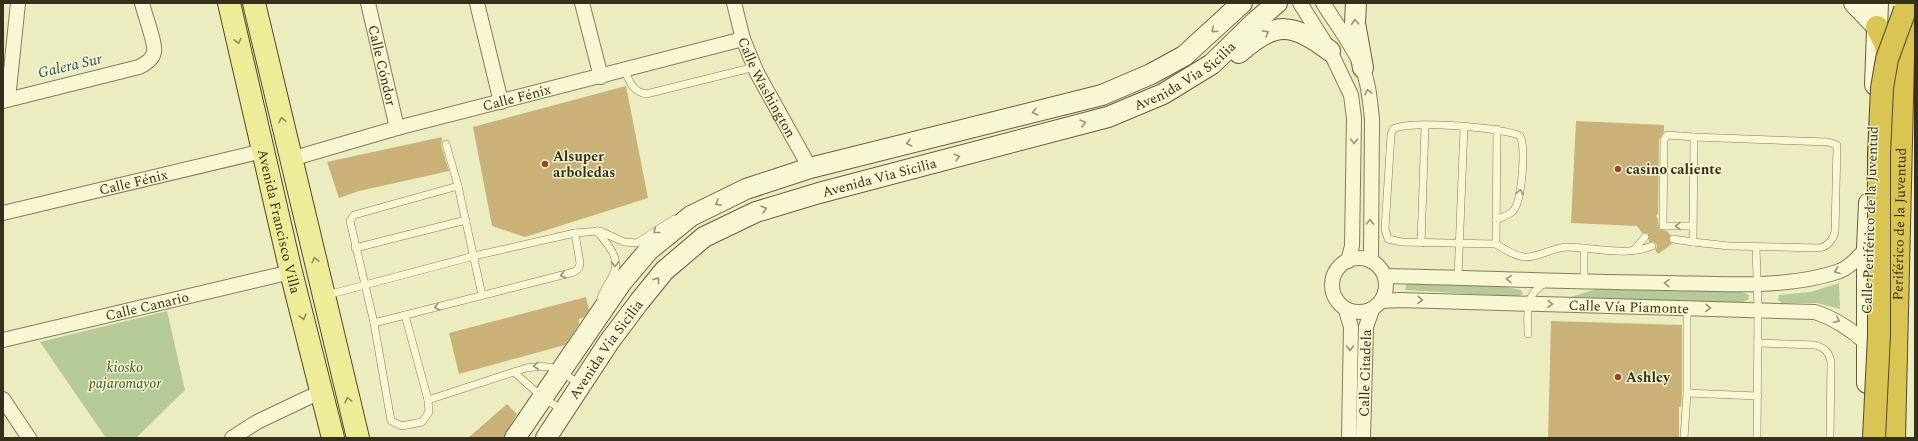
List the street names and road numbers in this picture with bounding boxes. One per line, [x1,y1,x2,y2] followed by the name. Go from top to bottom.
[363,23,402,108] street label: Calle Cóndor
[733,34,801,141] street label: Calle Washington
[1130,36,1240,116] street label: Avenida Via Sicilia
[480,78,553,116] street label: Calle Fénix
[1856,125,1884,314] street label: Calle Periférico de la Juventud
[252,147,307,296] street label: Avenida Francisco Villa
[1887,147,1911,301] street label: Periférico de la Juventud
[820,152,939,202] street label: Avenida Via Sicilia
[97,164,170,200] street label: Calle Fénix
[103,286,191,326] street label: Calle Canario
[1568,294,1690,319] street label: Calle Vía Piamonte
[564,295,648,403] street label: Avenida Via Sicilia
[1353,329,1376,417] street label: Calle Citadela

